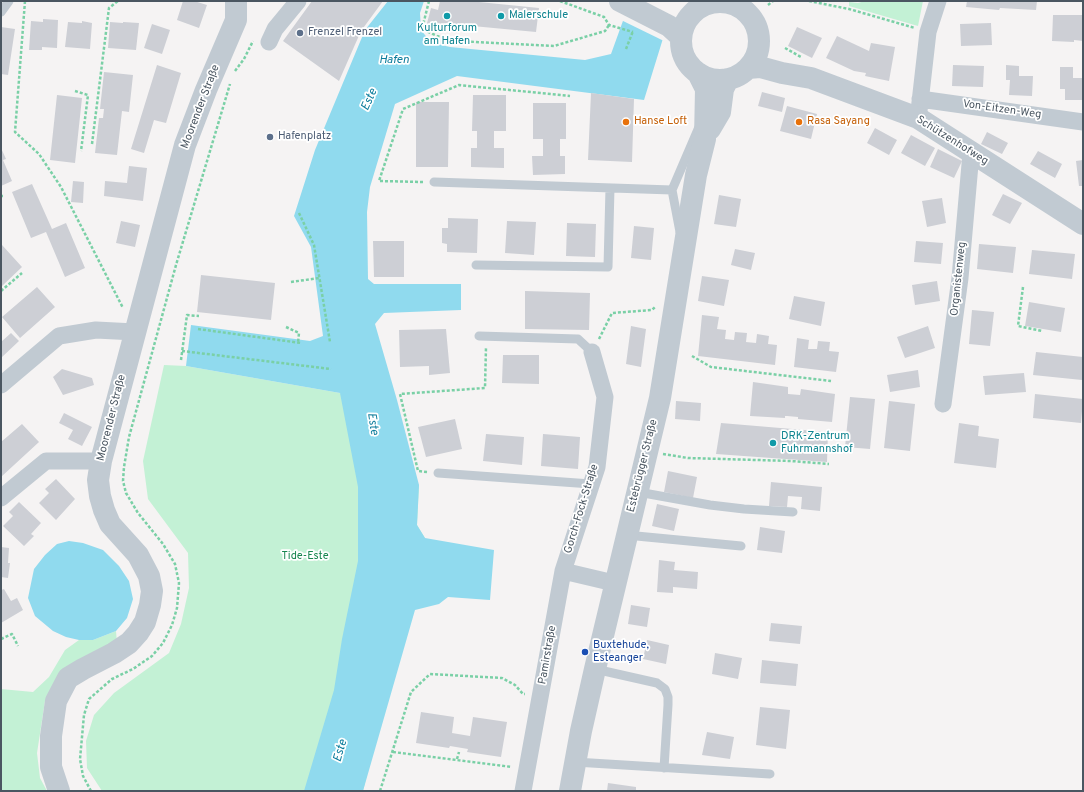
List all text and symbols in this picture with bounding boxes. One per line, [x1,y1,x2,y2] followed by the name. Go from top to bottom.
[509,9,568,23] place label: Malerschule
[442,11,452,21] marker: Kulturforum am Hafen
[496,11,506,21] marker: Malerschule
[417,22,477,48] place label: Kulturforum am Hafen
[308,26,382,40] place label: Frenzel Frenzel
[295,28,305,38] marker: Frenzel Frenzel
[379,54,409,68] water label: Hafen
[179,63,223,151] street label: Moorender Straße
[359,87,381,113] water label: Este
[962,98,1042,122] street label: Von-Eitzen-Weg
[914,114,990,168] street label: Schützenhofweg
[634,115,687,129] place label: Hanse Loft
[807,115,870,129] place label: Rasa Sayang
[621,117,631,127] marker: Hanse Loft
[794,117,804,127] marker: Rasa Sayang
[278,130,331,144] place label: Hafenplatz
[265,132,275,142] marker: Hafenplatz
[949,241,969,317] street label: Organistenweg
[95,373,129,463] street label: Moorender Straße
[363,412,381,436] water label: Este
[625,418,661,514] street label: Estebrügger Straße
[781,430,853,456] place label: DRK-Zentrum Fuhrmannshof
[768,438,778,448] marker: DRK-Zentrum Fuhrmannshof
[562,463,602,555] street label: Gorch-Fock-Straße
[281,550,329,564] park label: Tide-Este
[536,625,560,685] street label: Pamirstraße
[593,639,649,665] place label: Buxtehude, Esteanger
[580,647,590,657] marker: Buxtehude, Esteanger
[331,738,351,764] water label: Este

